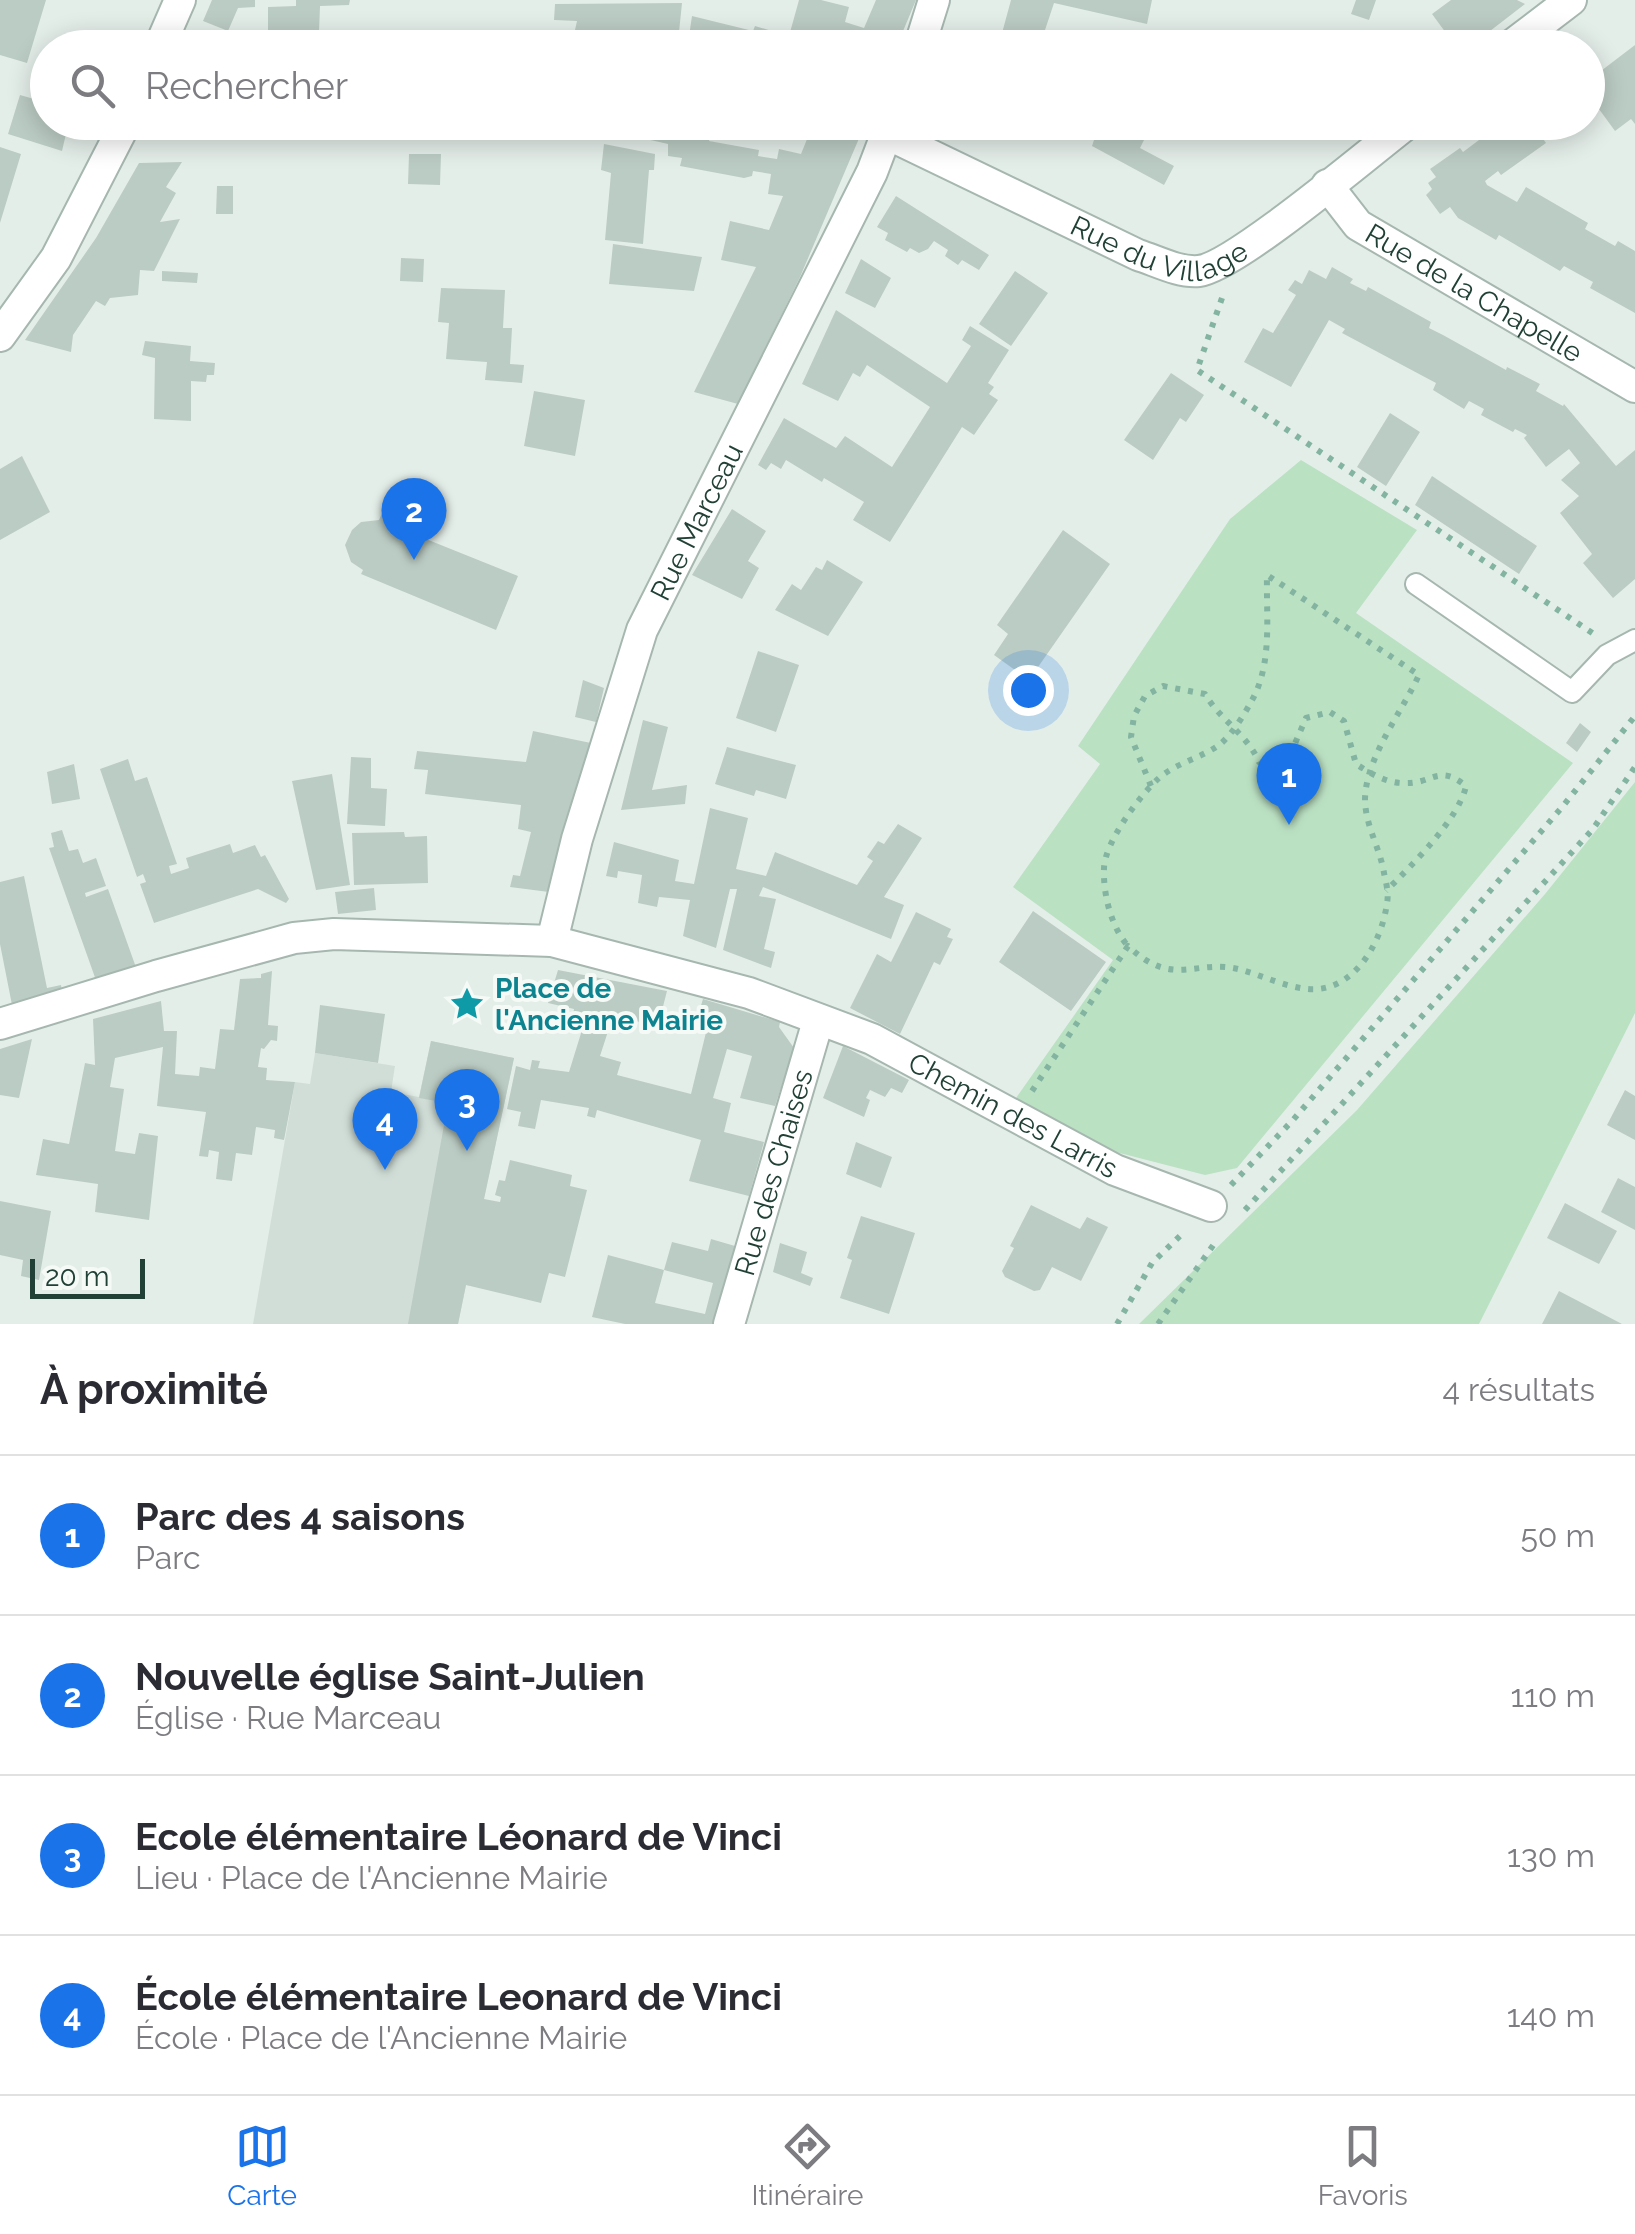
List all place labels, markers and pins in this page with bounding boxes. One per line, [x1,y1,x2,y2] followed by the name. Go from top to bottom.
[382,478,446,560] pin: 2
[1256,742,1322,825] pin: 1
[495,972,723,1037] place label: Place de l'Ancienne Mairie
[448,985,486,1023] place icon: Place de l'Ancienne Mairie
[434,1068,500,1151] pin: 3
[352,1088,418,1170] pin: 4

